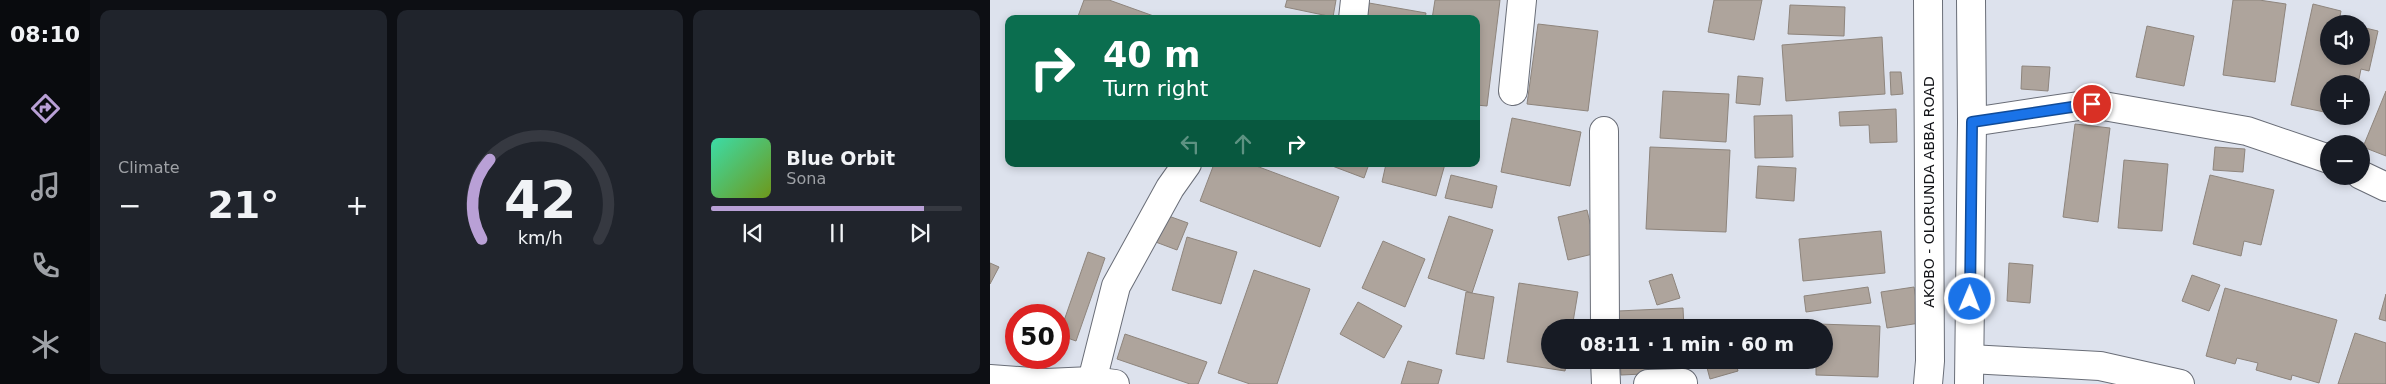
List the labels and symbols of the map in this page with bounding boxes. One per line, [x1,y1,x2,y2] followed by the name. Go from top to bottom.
[1921,76,1937,308] street label: AKOBO - OLORUNDA ABBA ROAD
[2071,83,2113,125] pin
[1943,272,1995,324] position arrow
[1005,304,1070,369] speed limit sign: 50

